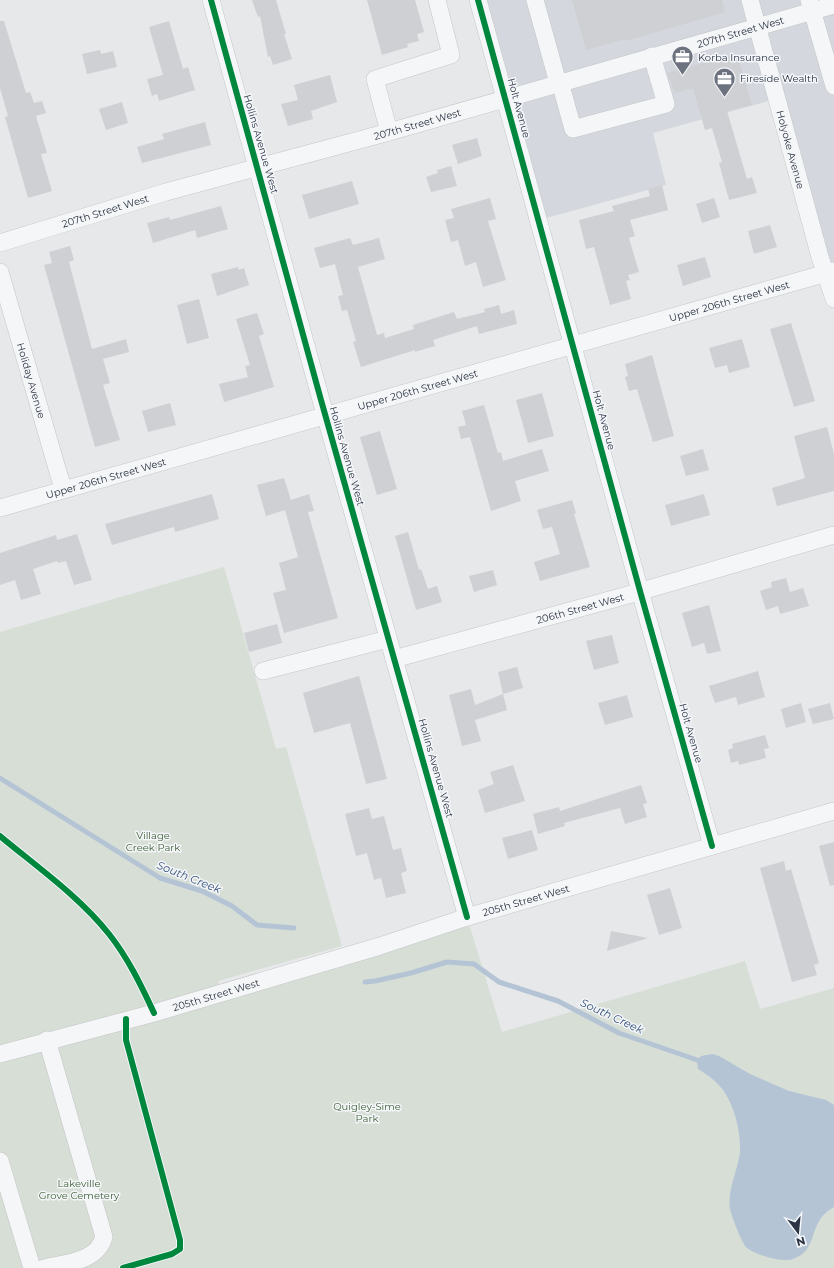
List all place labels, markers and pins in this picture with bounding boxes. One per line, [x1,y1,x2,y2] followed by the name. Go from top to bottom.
[670,44,696,77] office icon: Korba Insurance
[698,51,780,64] place label: Korba Insurance
[711,65,737,98] office icon: Fireside Wealth
[740,72,818,85] place label: Fireside Wealth

